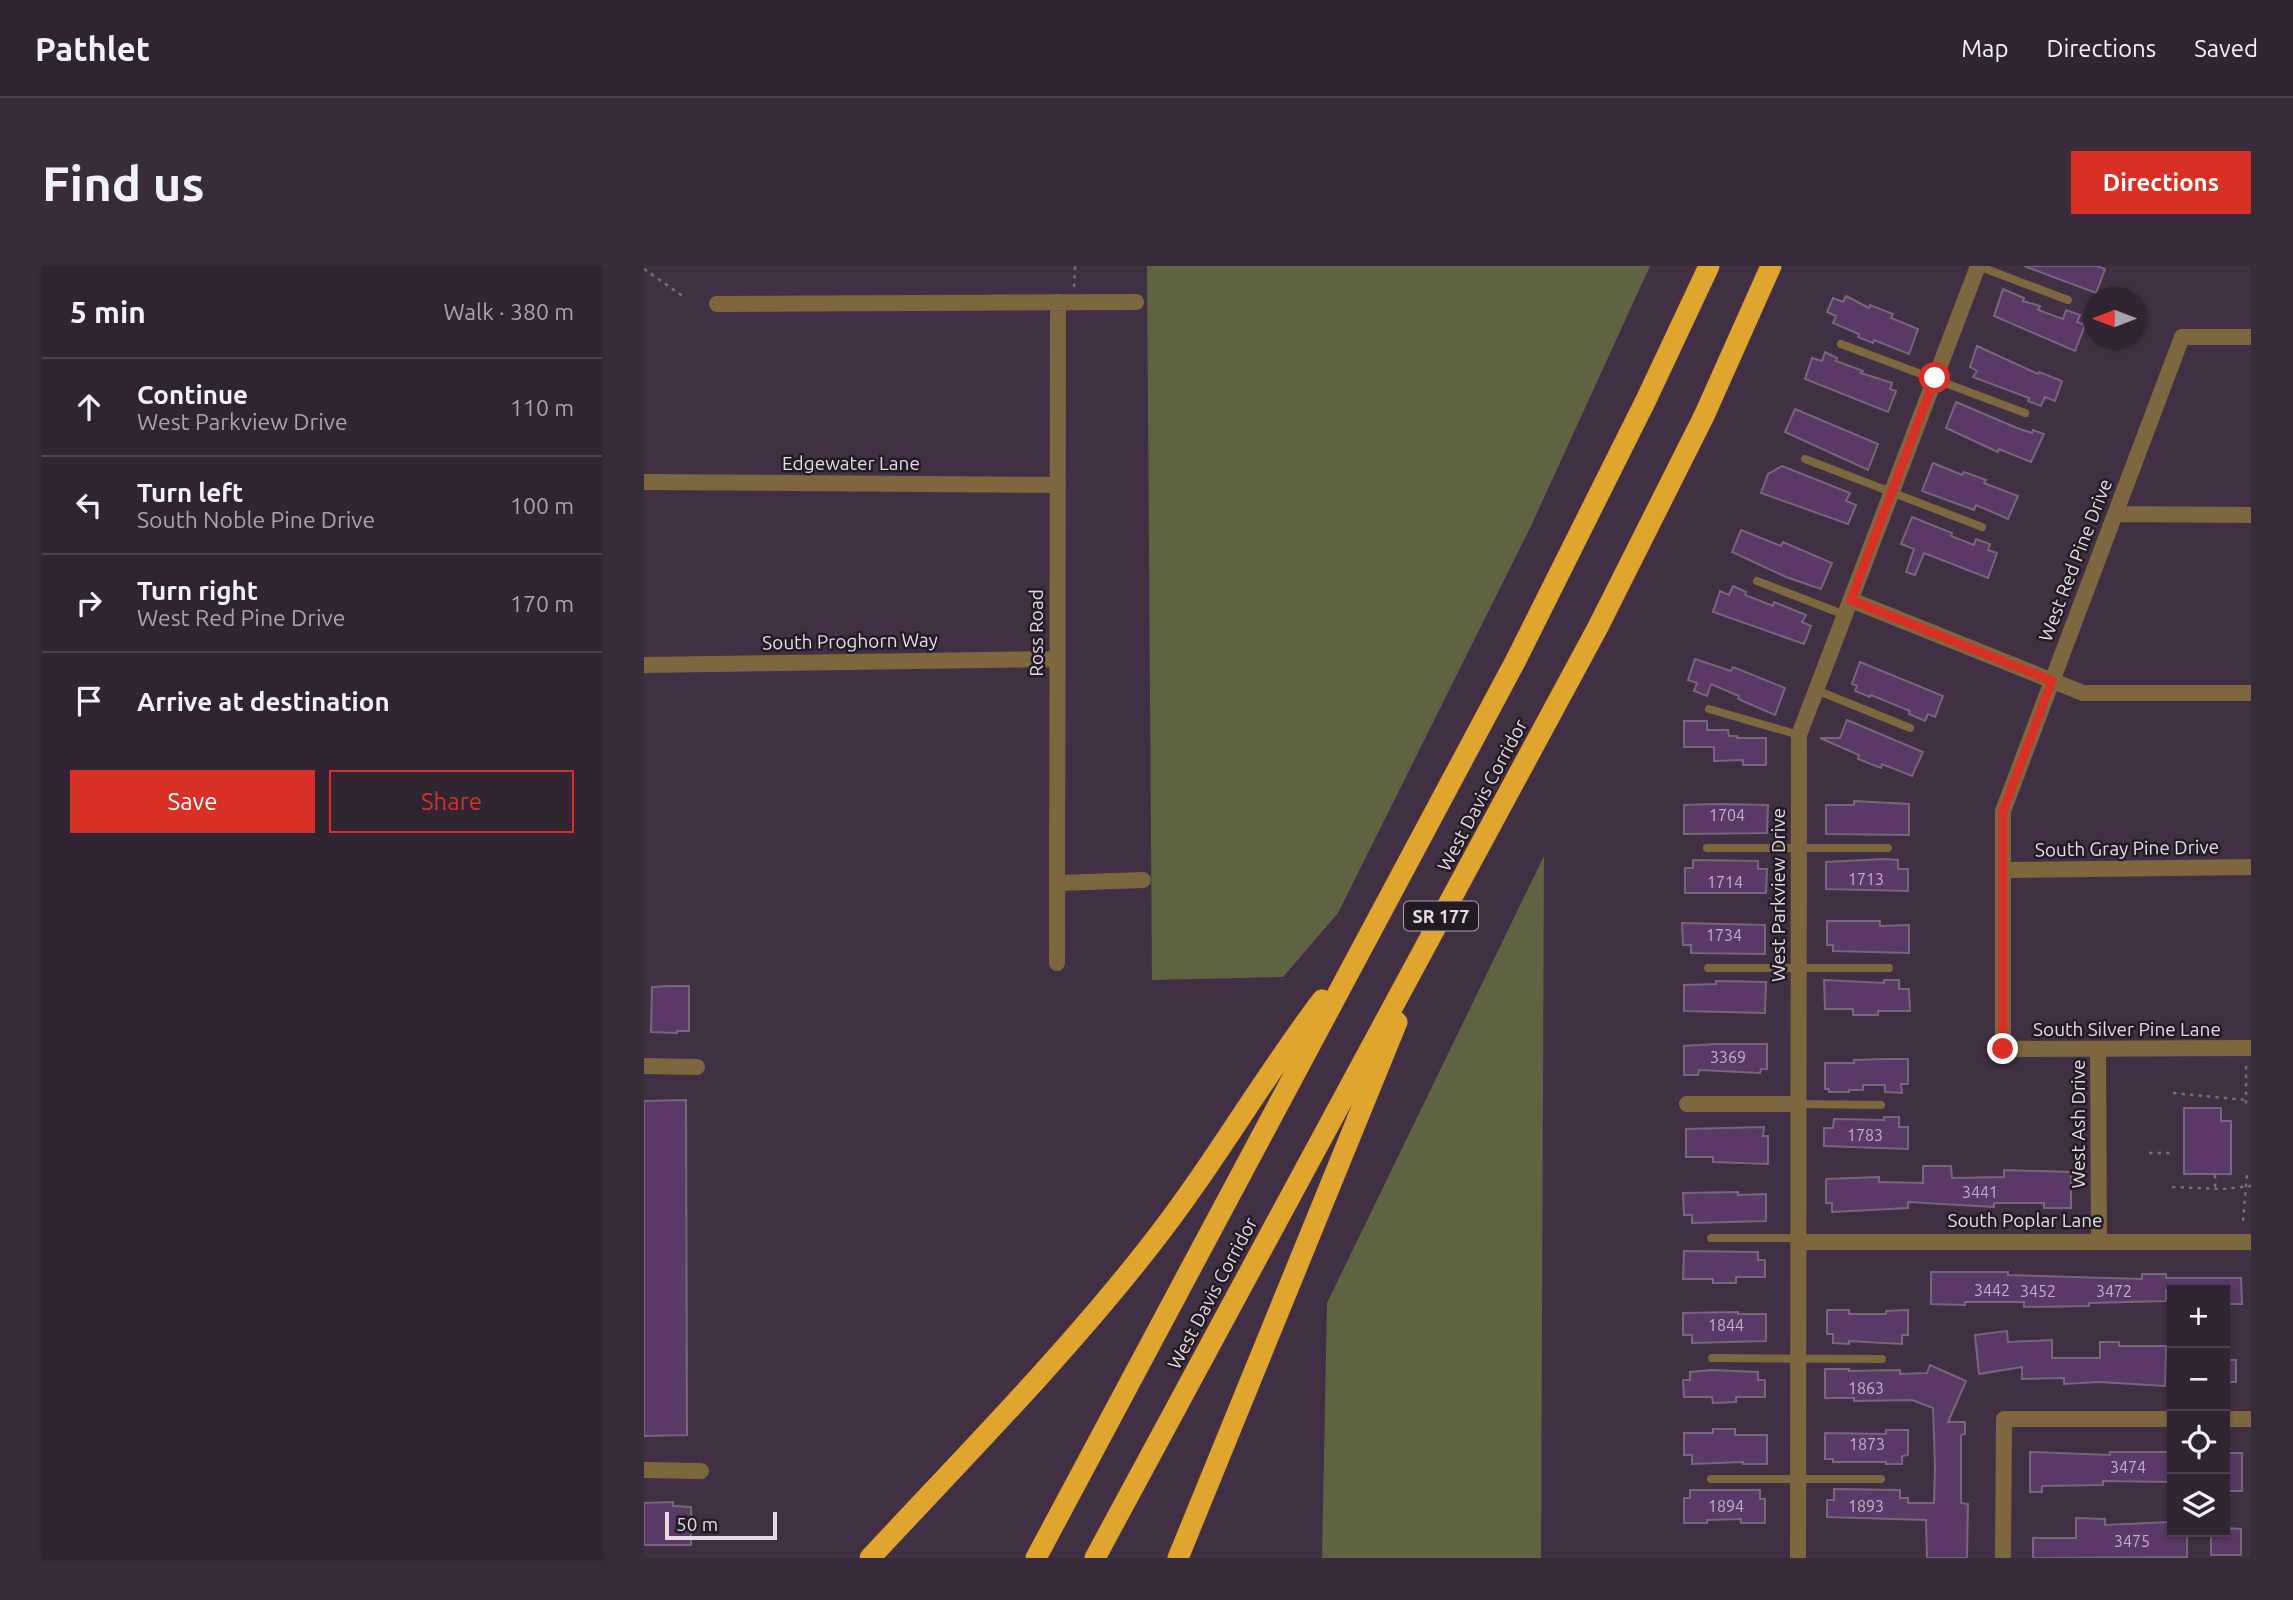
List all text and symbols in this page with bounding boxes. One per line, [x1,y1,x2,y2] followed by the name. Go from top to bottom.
[35,30,150,67] text: Pathlet
[1961,35,2008,62] text: Map
[2046,35,2156,62] text: Directions
[2194,35,2258,62] text: Saved
[2071,151,2251,214] button: Directions
[42,155,205,210] text: Find us
[2083,287,2146,350] north arrow
[70,295,146,329] text: 5 min
[443,299,574,324] text: Walk · 380 m
[1919,362,1950,393] route start
[137,380,248,409] text: Continue
[70,388,108,426] icon: ahead
[510,395,574,420] text: 110 m
[137,409,348,434] text: West Parkview Drive
[782,452,920,474] street label: Edgewater Lane
[2034,476,2116,644] street label: West Red Pine Drive
[137,478,243,507] text: Turn left
[70,486,108,524] icon: left
[510,493,574,518] text: 100 m
[137,507,375,532] text: South Noble Pine Drive
[137,576,258,605] text: Turn right
[70,584,108,622] icon: right
[1025,589,1047,677] street label: Ross Road
[510,591,574,616] text: 170 m
[137,605,345,630] text: West Red Pine Drive
[762,628,938,654] street label: South Proghorn Way
[70,682,108,720] icon: arrive
[137,687,390,716] text: Arrive at destination
[1433,715,1531,875] street label: West Davis Corridor
[70,770,315,833] button: Save
[329,770,574,833] button: Share
[1709,806,1745,824] house number: 1704
[1767,808,1789,982] street label: West Parkview Drive
[2035,835,2219,861] street label: South Gray Pine Drive
[1848,870,1884,888] house number: 1713
[1707,873,1743,891] house number: 1714
[1404,902,1478,930] road number: SR 177
[1706,926,1742,944] house number: 1734
[2033,1018,2221,1040] street label: South Silver Pine Lane
[1987,1033,2018,1064] route end
[1710,1048,1746,1066] house number: 3369
[2067,1060,2089,1188] street label: West Ash Drive
[1847,1126,1883,1144] house number: 1783
[1962,1183,1998,1201] house number: 3441
[1947,1209,2103,1231] street label: South Poplar Lane
[1163,1213,1261,1373] street label: West Davis Corridor
[1974,1281,2010,1299] house number: 3442
[2020,1282,2056,1300] house number: 3452
[2096,1282,2132,1300] house number: 3472
[2167,1285,2230,1537] map controls
[2167,1285,2230,1348] button: +
[1708,1316,1744,1334] house number: 1844
[2167,1348,2230,1411] button: −
[1848,1379,1884,1397] house number: 1863
[2167,1411,2230,1474] button: locate
[1849,1435,1885,1453] house number: 1873
[2110,1458,2146,1476] house number: 3474
[2167,1474,2230,1537] button: layers
[1708,1497,1744,1515] house number: 1894
[1848,1497,1884,1515] house number: 1893
[665,1509,777,1541] scale bar
[676,1513,718,1535] text: 50 m
[2114,1532,2150,1550] house number: 3475

